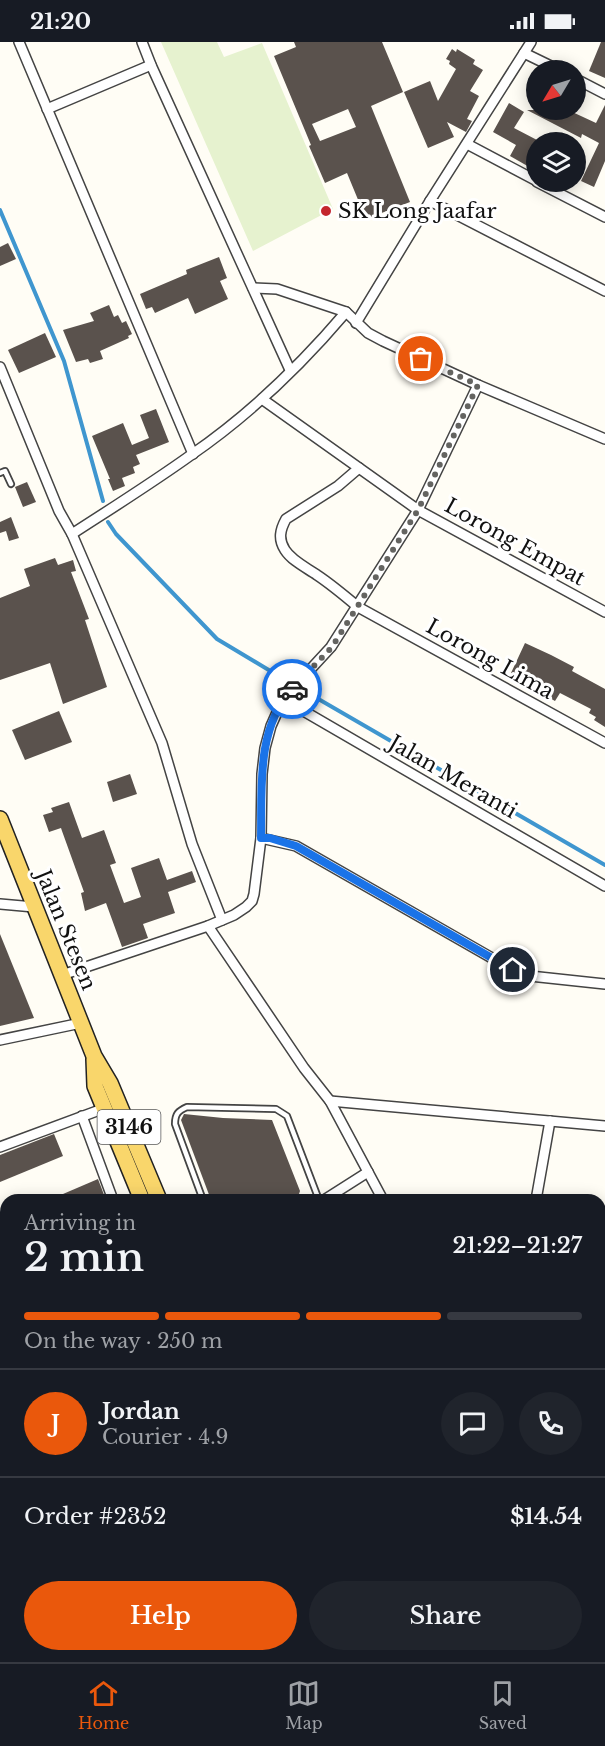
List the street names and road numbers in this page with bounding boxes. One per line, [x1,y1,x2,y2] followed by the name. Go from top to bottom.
[440,493,590,591] street label: Lorong Empat
[422,613,559,705] street label: Lorong Lima
[382,728,522,824] street label: Jalan Meranti
[29,863,102,994] street label: Jalan Stesen
[98,1110,160,1144] road number: 3146

